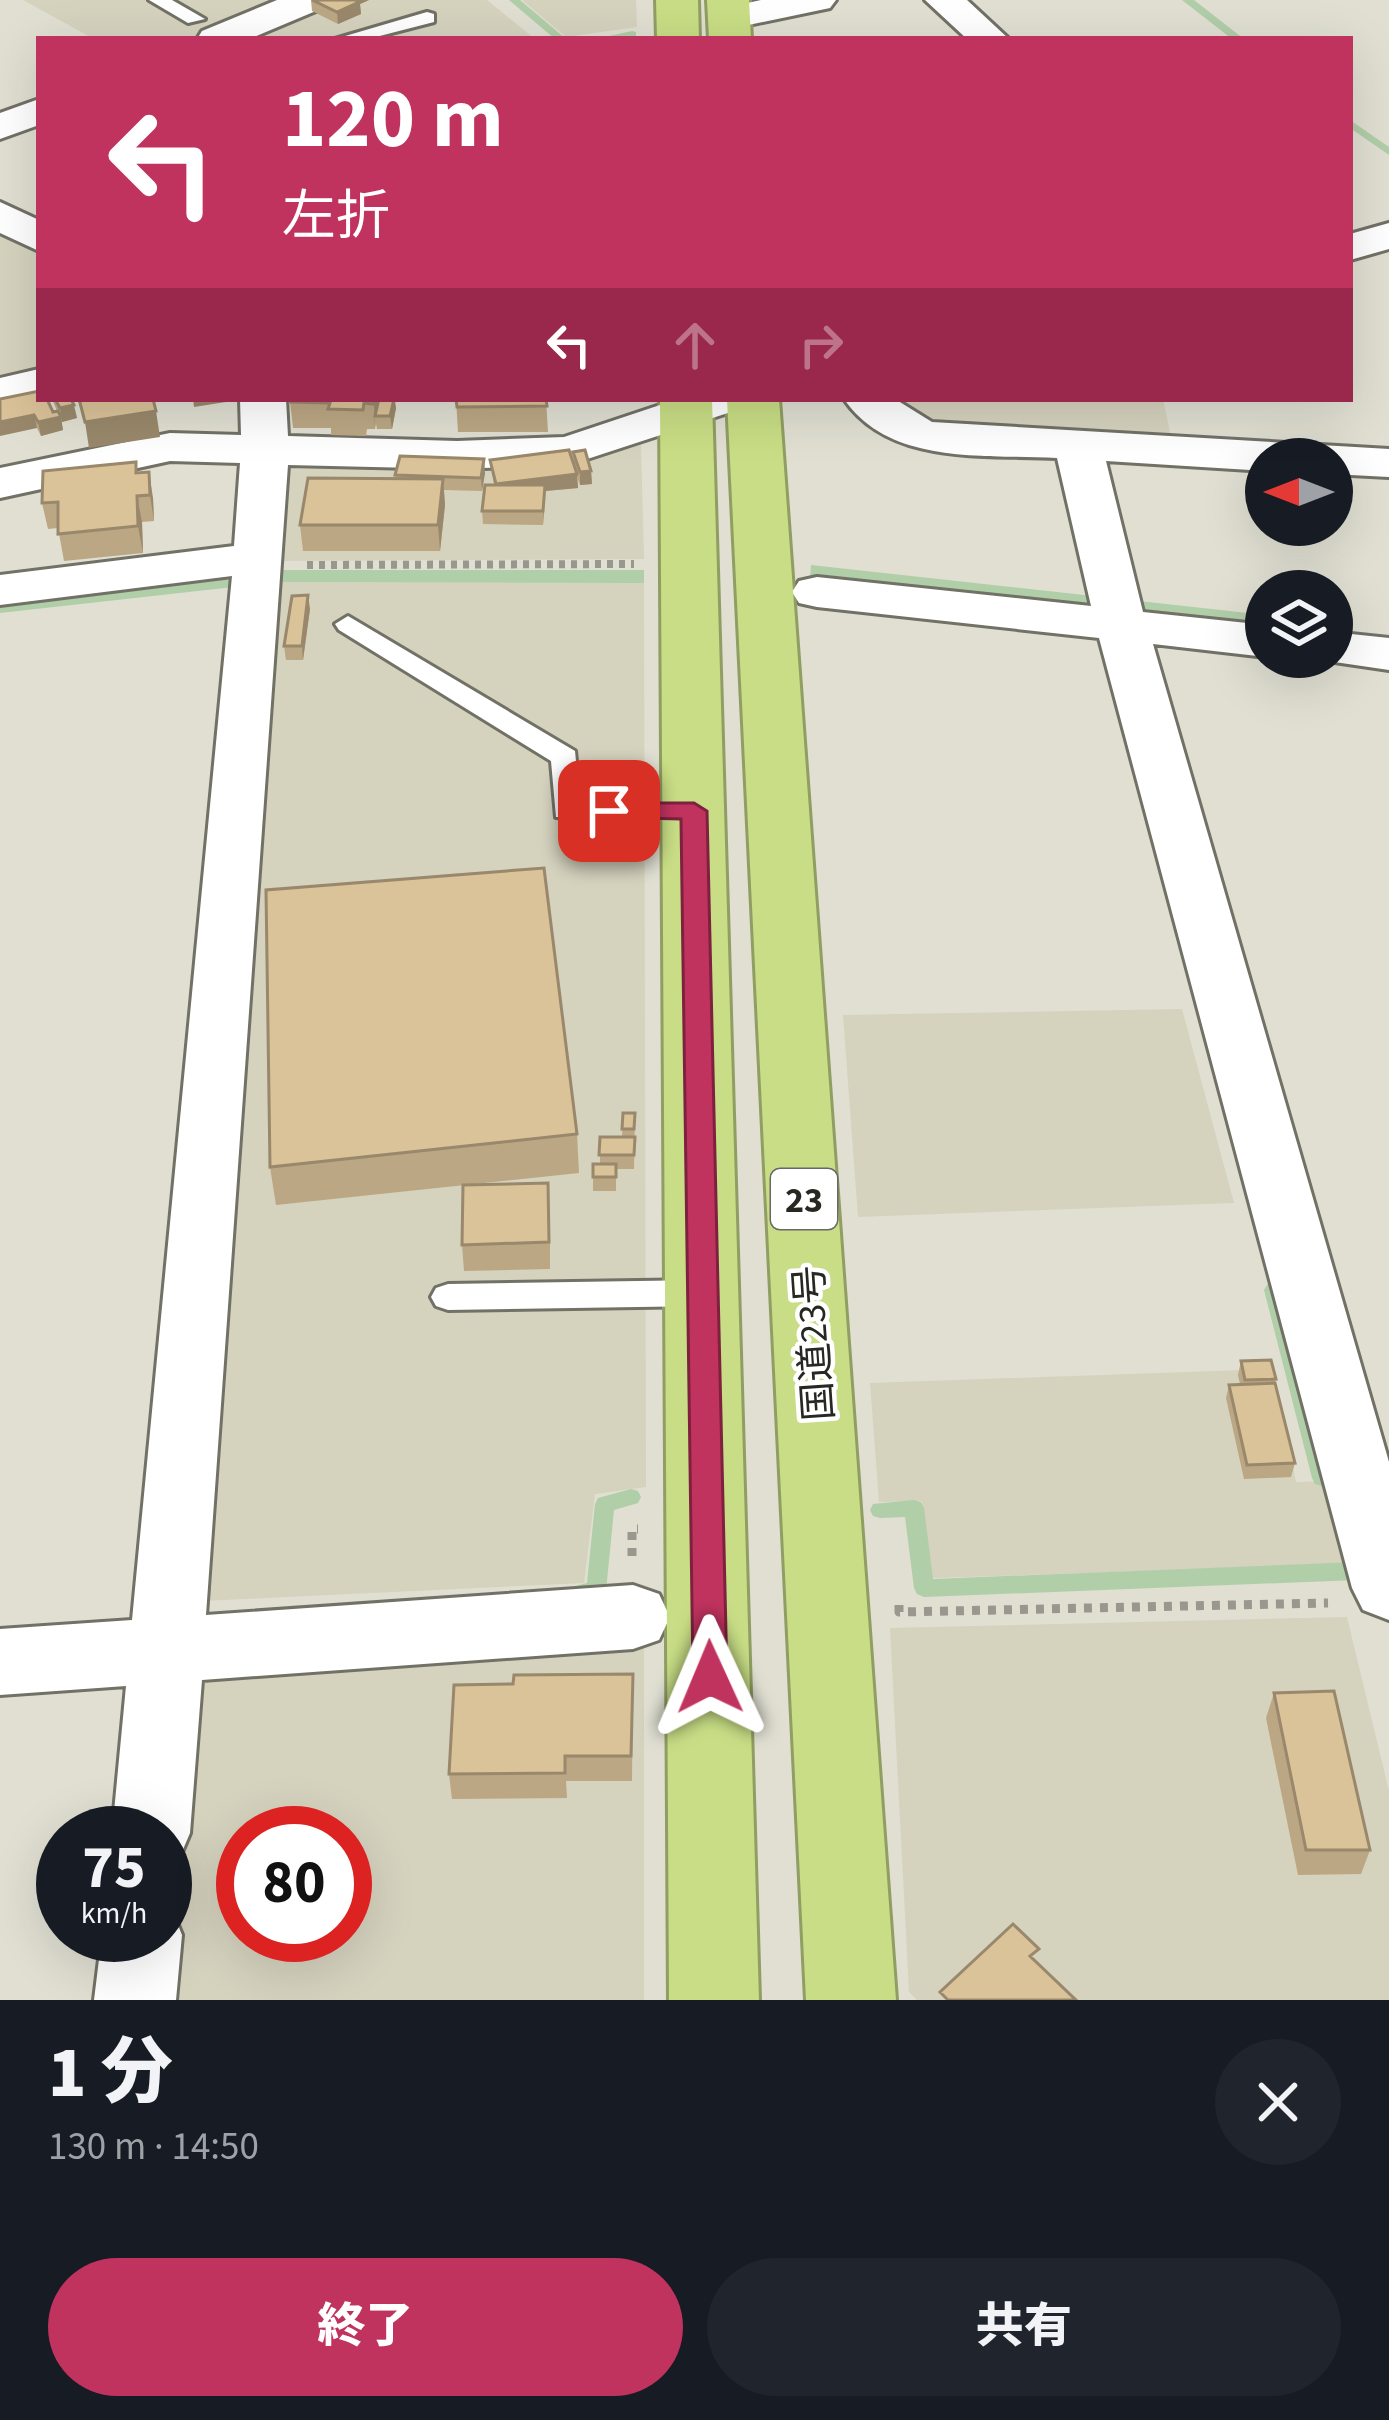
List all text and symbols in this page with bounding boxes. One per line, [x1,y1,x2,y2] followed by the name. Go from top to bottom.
[282,60,504,180] text: 120 m
[84,84,240,240] icon: left
[282,179,390,256] text: 左折
[536,312,602,378] icon: left
[662,312,728,378] icon: ahead
[788,312,854,378] icon: right
[1245,438,1353,546] north arrow
[1245,438,1353,678] map controls
[1245,570,1353,678] button: layers
[558,760,660,862] pin
[576,778,642,844] icon: arrive
[771,1169,837,1229] road number: 23
[782,1263,848,1423] street label: 国道23号
[647,1614,773,1740] position arrow
[216,1806,372,1962] speed limit sign: 80
[82,1826,146,1911] text: 75
[81,1892,147,1935] text: km/h
[48,2022,173,2125] text: 1 分
[1215,2039,1341,2165] button: close
[48,2119,259,2175] text: 130 m · 14:50
[48,2258,683,2396] button: 終了
[707,2258,1341,2396] button: 共有

